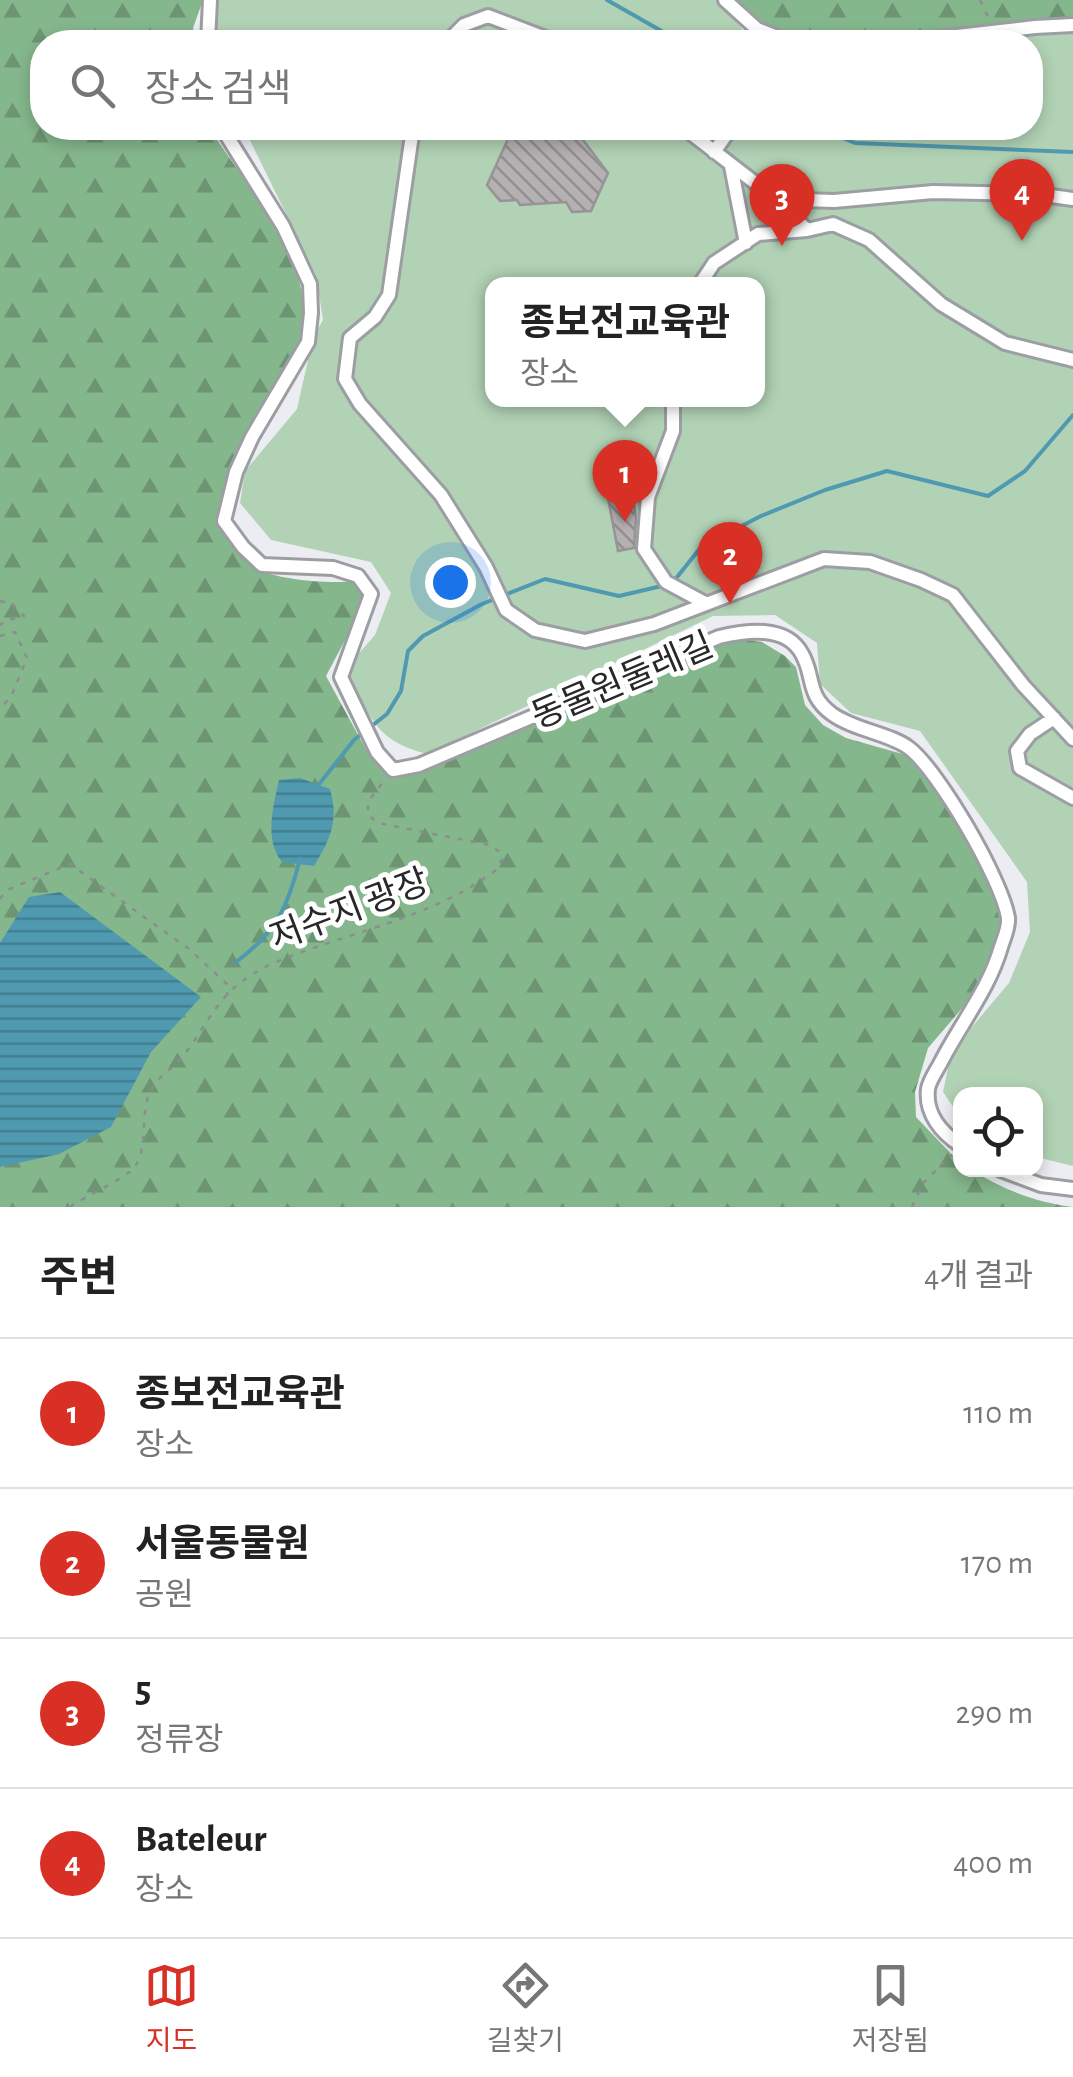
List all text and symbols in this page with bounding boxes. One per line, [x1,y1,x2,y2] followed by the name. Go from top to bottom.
[30,30,1043,140] search box
[65,58,120,113] icon: search
[145,71,291,109] text: 장소 검색
[990,158,1054,241] pin: 4
[750,164,814,246] pin: 3
[485,277,765,407] popup
[520,305,730,343] text: 종보전교육관
[520,358,579,390] text: 장소
[592,440,658,522] pin: 1
[698,522,762,604] pin: 2
[425,557,476,608] your location
[526,627,718,735] street label: 동물원둘레길
[265,863,434,957] street label: 저수지 광장
[953,1087,1043,1177] map controls
[953,1087,1043,1177] button: locate
[40,1257,117,1299] text: 주변
[924,1260,1033,1292] text: 4개 결과
[135,1376,345,1414] text: 종보전교육관
[67,1397,78,1429] text: 1
[963,1397,1033,1429] text: 110 m
[135,1429,194,1461] text: 장소
[135,1526,310,1564] text: 서울동물원
[65,1547,80,1579] text: 2
[961,1547,1033,1579] text: 170 m
[135,1579,194,1611] text: 공원
[135,1671,151,1709] text: 5
[66,1697,79,1729] text: 3
[956,1697,1033,1729] text: 290 m
[135,1724,223,1756] text: 정류장
[135,1821,266,1859] text: Bateleur
[64,1847,81,1879] text: 4
[953,1847,1033,1879] text: 400 m
[135,1874,194,1906] text: 장소
[144,1958,199,2059] tab: 지도
[487,1958,564,2059] tab: 길찾기
[852,1958,929,2059] tab: 저장됨

